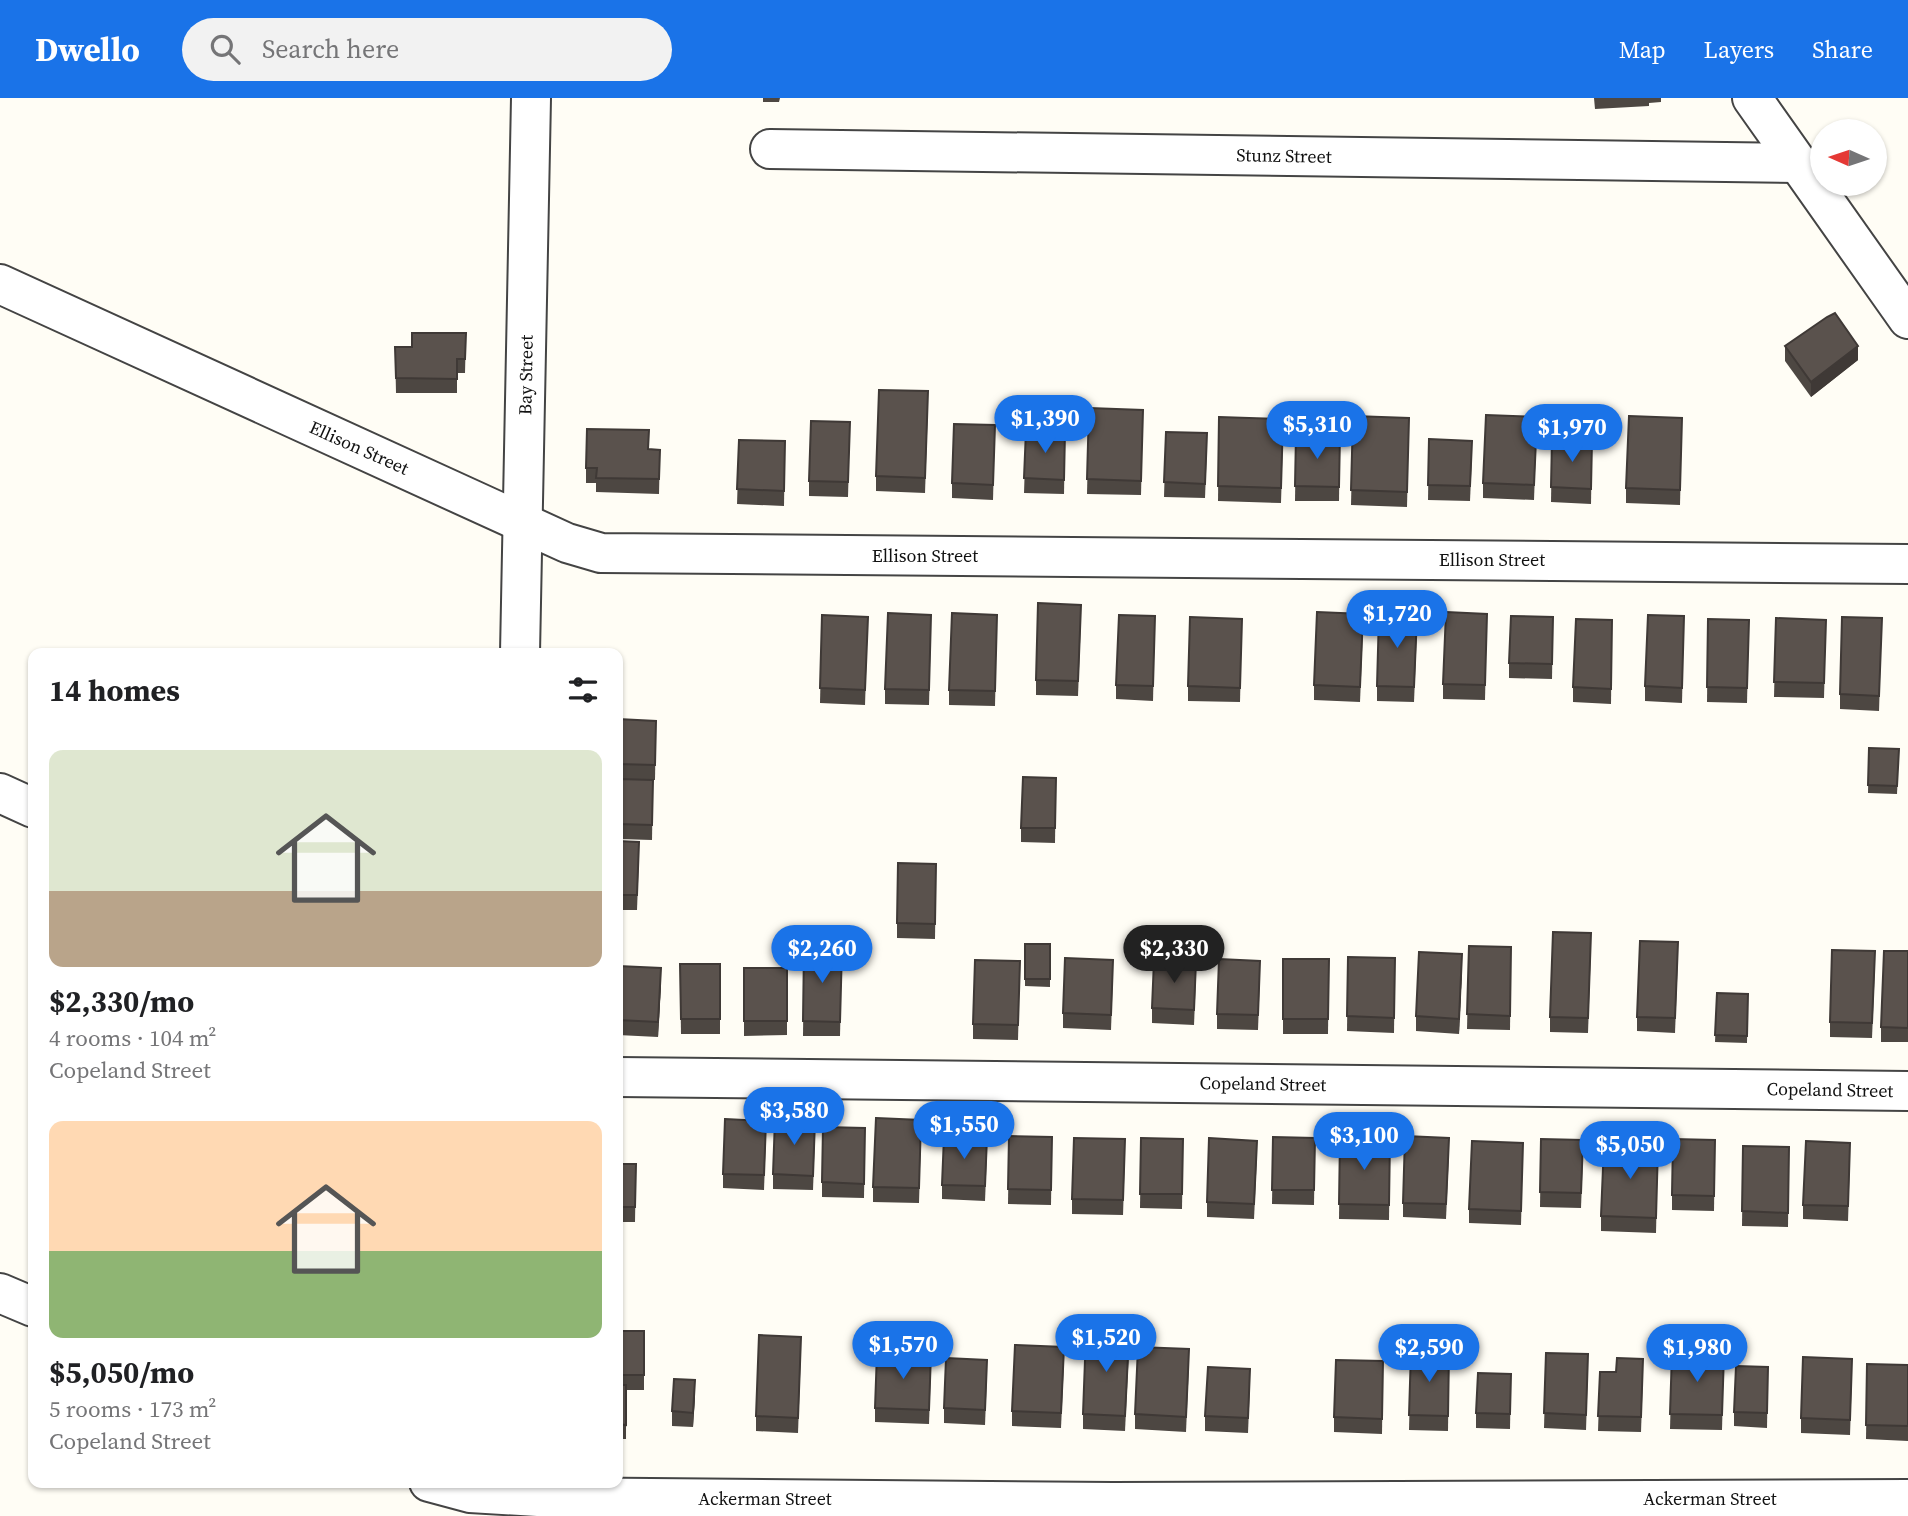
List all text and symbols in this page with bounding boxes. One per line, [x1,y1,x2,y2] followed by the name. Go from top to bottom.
[182,18,672,81] search box
[35,27,140,72] text: Dwello
[206,30,244,68] icon: search
[262,31,399,67] text: Search here
[1619,33,1666,66] text: Map
[1704,33,1774,66] text: Layers
[1812,33,1873,66] text: Share
[1810,119,1886,196] north arrow
[1810,119,1887,196] map controls
[1236,142,1332,169] street label: Stunz Street
[512,335,539,415] street label: Bay Street
[988,396,1102,455] pin: $1,390
[1010,402,1080,434] text: $1,390
[1260,402,1374,461] pin: $5,310
[1515,404,1629,464] pin: $1,970
[1282,408,1352,440] text: $5,310
[1537,411,1607,443] text: $1,970
[306,415,413,481] street label: Ellison Street
[872,543,978,568] street label: Ellison Street
[1439,547,1545,572] street label: Ellison Street
[1340,590,1454,650] pin: $1,720
[1362,597,1432,629] text: $1,720
[49,670,180,711] text: 14 homes
[564,671,602,709] icon: filters
[263,795,389,921] icon: home
[765,926,879,985] pin: $2,260
[1117,926,1231,985] pin: $2,330
[787,932,857,964] text: $2,260
[1139,932,1209,964] text: $2,330
[49,981,194,1022] text: $2,330/mo
[49,1022,216,1054] text: 4 rooms · 104 m²
[49,1054,211,1086] text: Copeland Street
[1199,1070,1327,1097] street label: Copeland Street
[1766,1076,1894,1103] street label: Copeland Street
[737,1088,851,1147] pin: $3,580
[759,1094,829,1126] text: $3,580
[907,1102,1021,1161] pin: $1,550
[929,1108,999,1140] text: $1,550
[1307,1112,1421,1172] pin: $3,100
[1329,1119,1399,1151] text: $3,100
[1573,1122,1687,1181] pin: $5,050
[1595,1128,1665,1160] text: $5,050
[263,1166,389,1292] icon: home
[1049,1314,1163,1374] pin: $1,520
[1071,1321,1141,1353] text: $1,520
[846,1322,960,1381] pin: $1,570
[1372,1324,1486,1384] pin: $2,590
[1640,1324,1754,1384] pin: $1,980
[868,1328,938,1360] text: $1,570
[1394,1331,1464,1363] text: $2,590
[1662,1331,1732,1363] text: $1,980
[49,1352,194,1393] text: $5,050/mo
[49,1393,216,1425] text: 5 rooms · 173 m²
[49,1425,211,1457] text: Copeland Street
[698,1486,832,1511] street label: Ackerman Street
[1643,1486,1777,1511] street label: Ackerman Street

